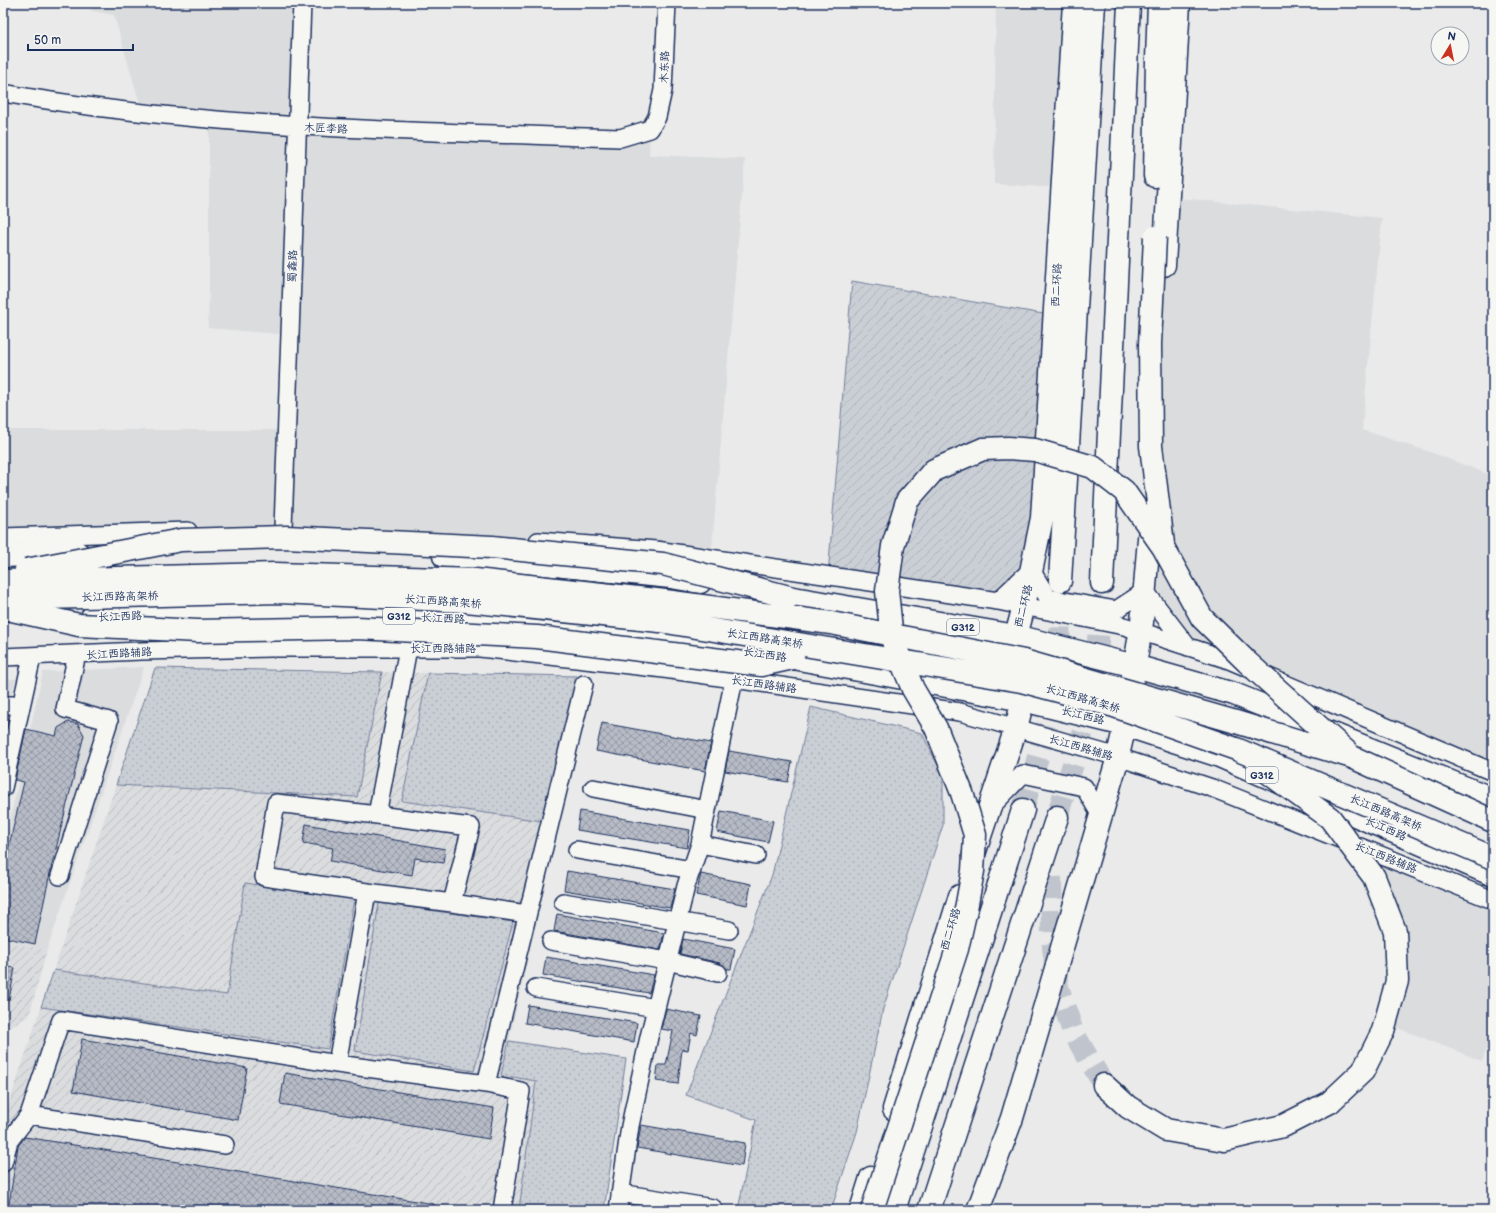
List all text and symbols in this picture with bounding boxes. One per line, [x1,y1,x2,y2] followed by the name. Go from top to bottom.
[28,26,133,52] scale bar
[1430,26,1470,66] north arrow
[1446,30,1457,44] text: N
[34,33,61,48] text: 50 m
[657,50,672,84] street label: 木东路
[304,121,348,136] street label: 木匠李路
[285,249,300,283] street label: 蜀鑫路
[1049,263,1064,307] street label: 西二环路
[1012,583,1035,629] street label: 西二环路
[81,589,159,604] street label: 长江西路高架桥
[404,592,482,611] street label: 长江西路高架桥
[383,608,415,624] road number: G312
[98,609,142,624] street label: 长江西路
[421,611,465,626] street label: 长江西路
[947,619,979,635] road number: G312
[726,626,804,651] street label: 长江西路高架桥
[410,642,476,655] street label: 长江西路辅路
[86,645,152,662] street label: 长江西路辅路
[742,645,788,664] street label: 长江西路
[730,673,798,696] street label: 长江西路辅路
[1044,681,1122,715] street label: 长江西路高架桥
[1060,703,1106,727] street label: 长江西路
[1047,732,1114,763] street label: 长江西路辅路
[1246,767,1278,783] road number: G312
[1348,791,1424,833] street label: 长江西路高架桥
[1363,813,1409,843] street label: 长江西路
[1353,839,1419,876] street label: 长江西路辅路
[938,906,963,952] street label: 西二环路

